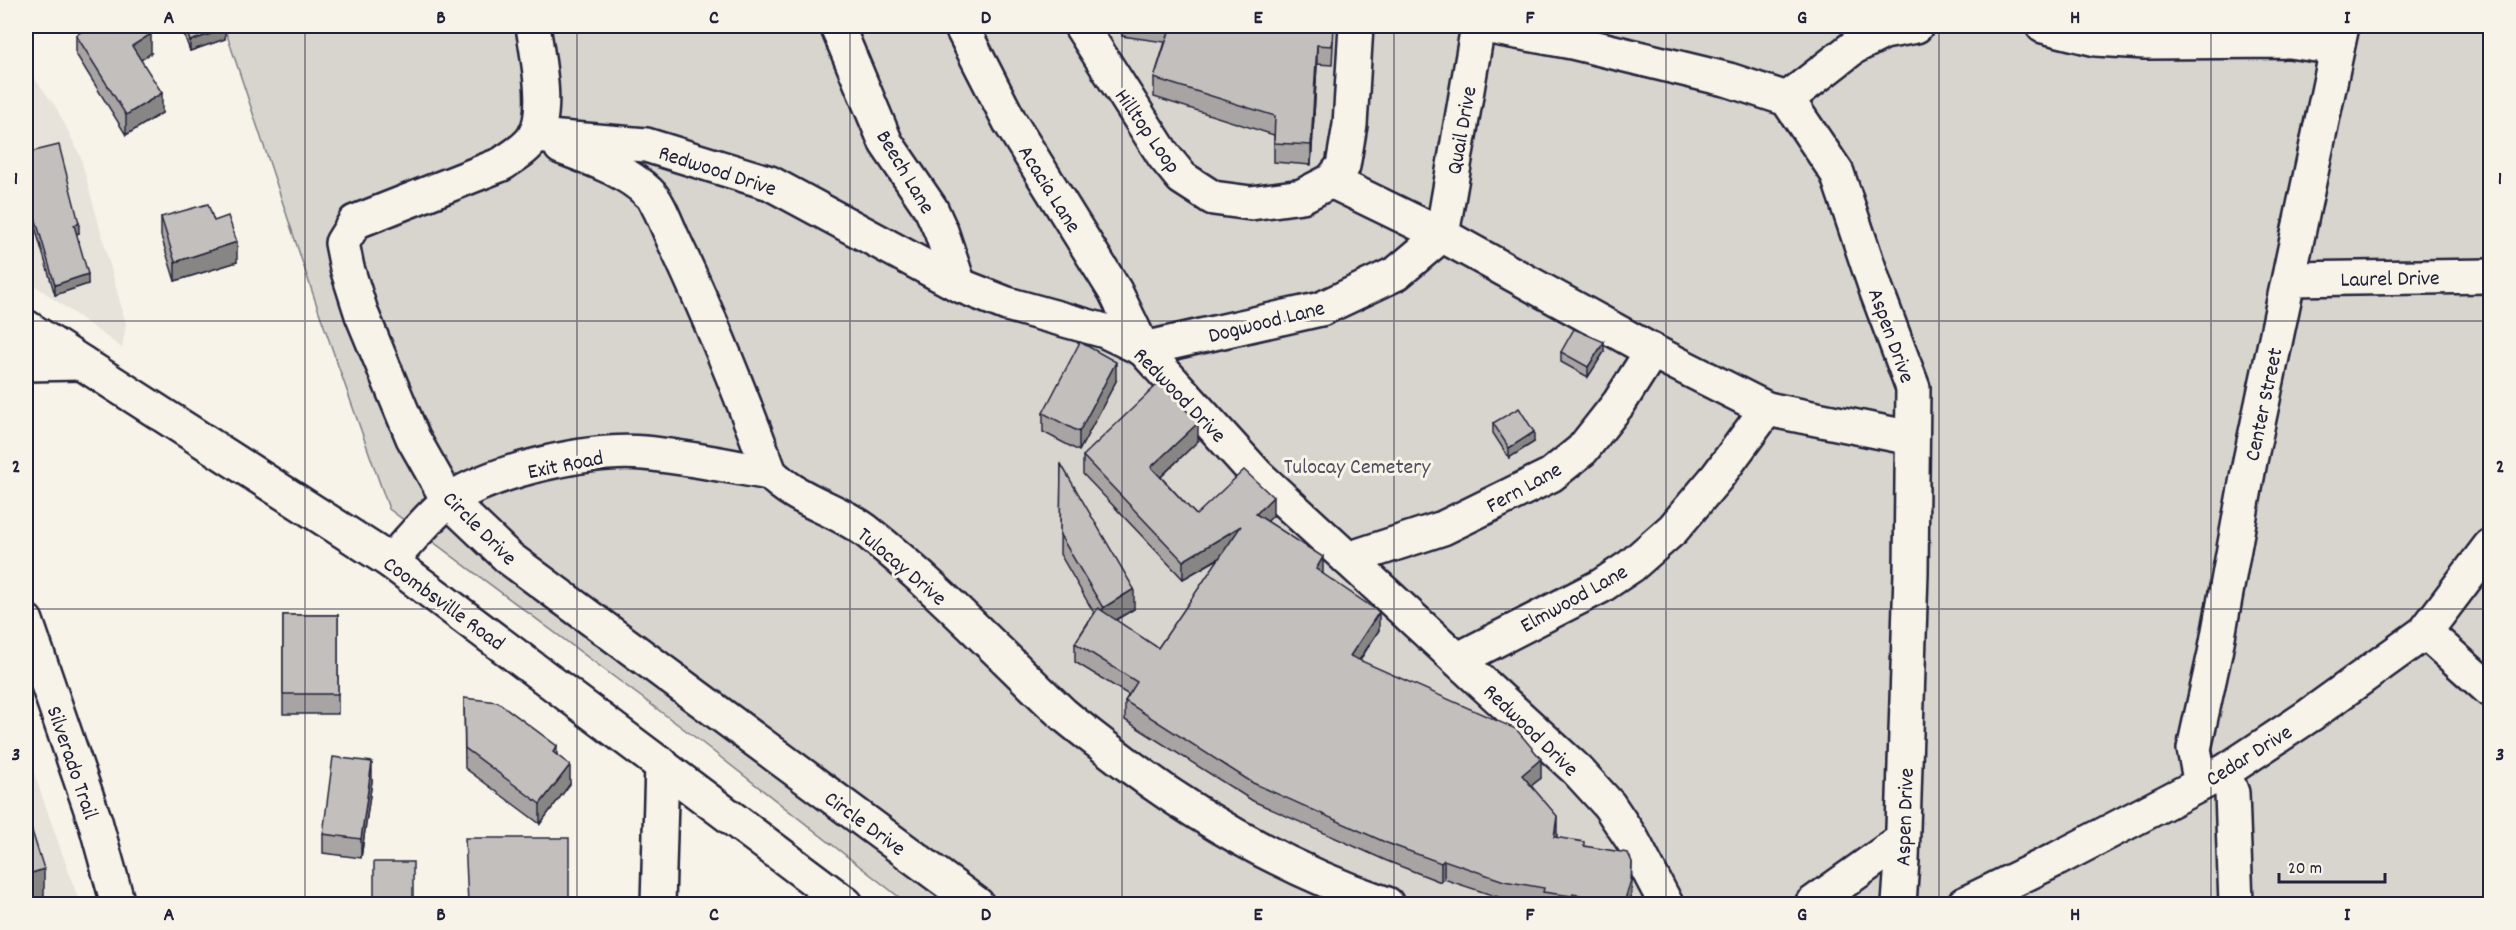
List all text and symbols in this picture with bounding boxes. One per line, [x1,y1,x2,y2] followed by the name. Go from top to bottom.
[164,5,175,33] text: A
[436,5,446,33] text: B
[709,5,719,33] text: C
[981,5,992,33] text: D
[1253,5,1263,33] text: E
[1526,5,1536,33] text: F
[1797,5,1807,33] text: G
[2070,5,2080,33] text: H
[2344,5,2351,33] text: I
[1105,83,1187,181] street label: Hilltop Loop
[1440,84,1486,177] street label: Quail Drive
[867,125,941,221] street label: Beech Lane
[654,139,780,206] street label: Redwood Drive
[1009,140,1087,240] street label: Acacia Lane
[14,166,18,194] text: 1
[2498,166,2502,194] text: 1
[2340,264,2440,297] street label: Laurel Drive
[1858,285,1921,388] street label: Aspen Drive
[1205,294,1328,353] street label: Dogwood Lane
[1125,342,1232,451] street label: Redwood Drive
[2238,345,2293,464] street label: Center Street
[525,444,606,489] street label: Exit Road
[1284,453,1431,484] park label: Tulocay Cemetery
[12,454,20,482] text: 2
[2496,454,2504,482] text: 2
[1481,456,1568,523] street label: Fern Lane
[434,485,523,574] street label: Circle Drive
[849,521,952,615] street label: Tulocay Drive
[376,550,510,660] street label: Coombsville Road
[1515,558,1634,642] street label: Elmwood Lane
[1475,678,1584,785] street label: Redwood Drive
[37,702,105,824] street label: Silverado Trail
[2201,718,2299,796] street label: Cedar Drive
[12,742,20,770] text: 3
[2496,742,2504,770] text: 3
[1889,767,1924,867] street label: Aspen Drive
[817,785,911,865] street label: Circle Drive
[2279,846,2386,884] scale bar
[2288,857,2322,882] text: 20 m
[164,902,175,930] text: A
[436,902,446,930] text: B
[709,902,719,930] text: C
[981,902,992,930] text: D
[1253,902,1263,930] text: E
[1526,902,1536,930] text: F
[1797,902,1807,930] text: G
[2070,902,2080,930] text: H
[2344,902,2351,930] text: I

